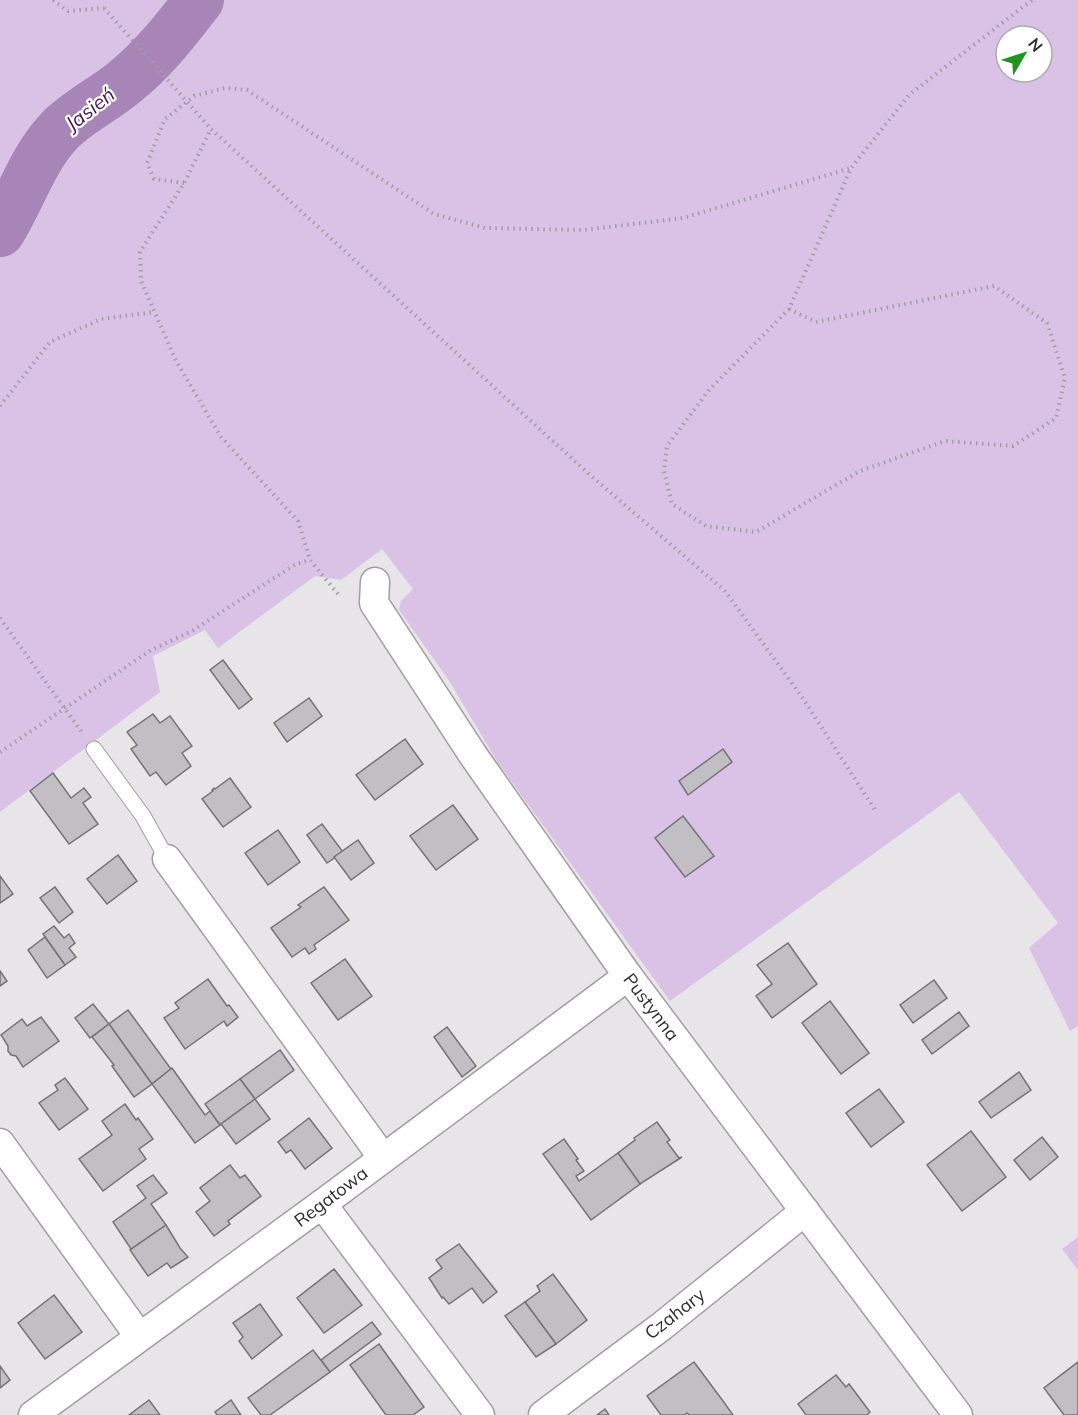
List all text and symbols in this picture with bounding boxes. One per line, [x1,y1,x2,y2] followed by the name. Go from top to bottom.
[994,24,1054,84] north arrow
[1024,34,1047,56] text: N
[58,82,119,137] water label: Jasień
[619,968,684,1045] street label: Pustynna
[289,1161,372,1232] street label: Regatowa
[640,1283,710,1344] street label: Czahary

